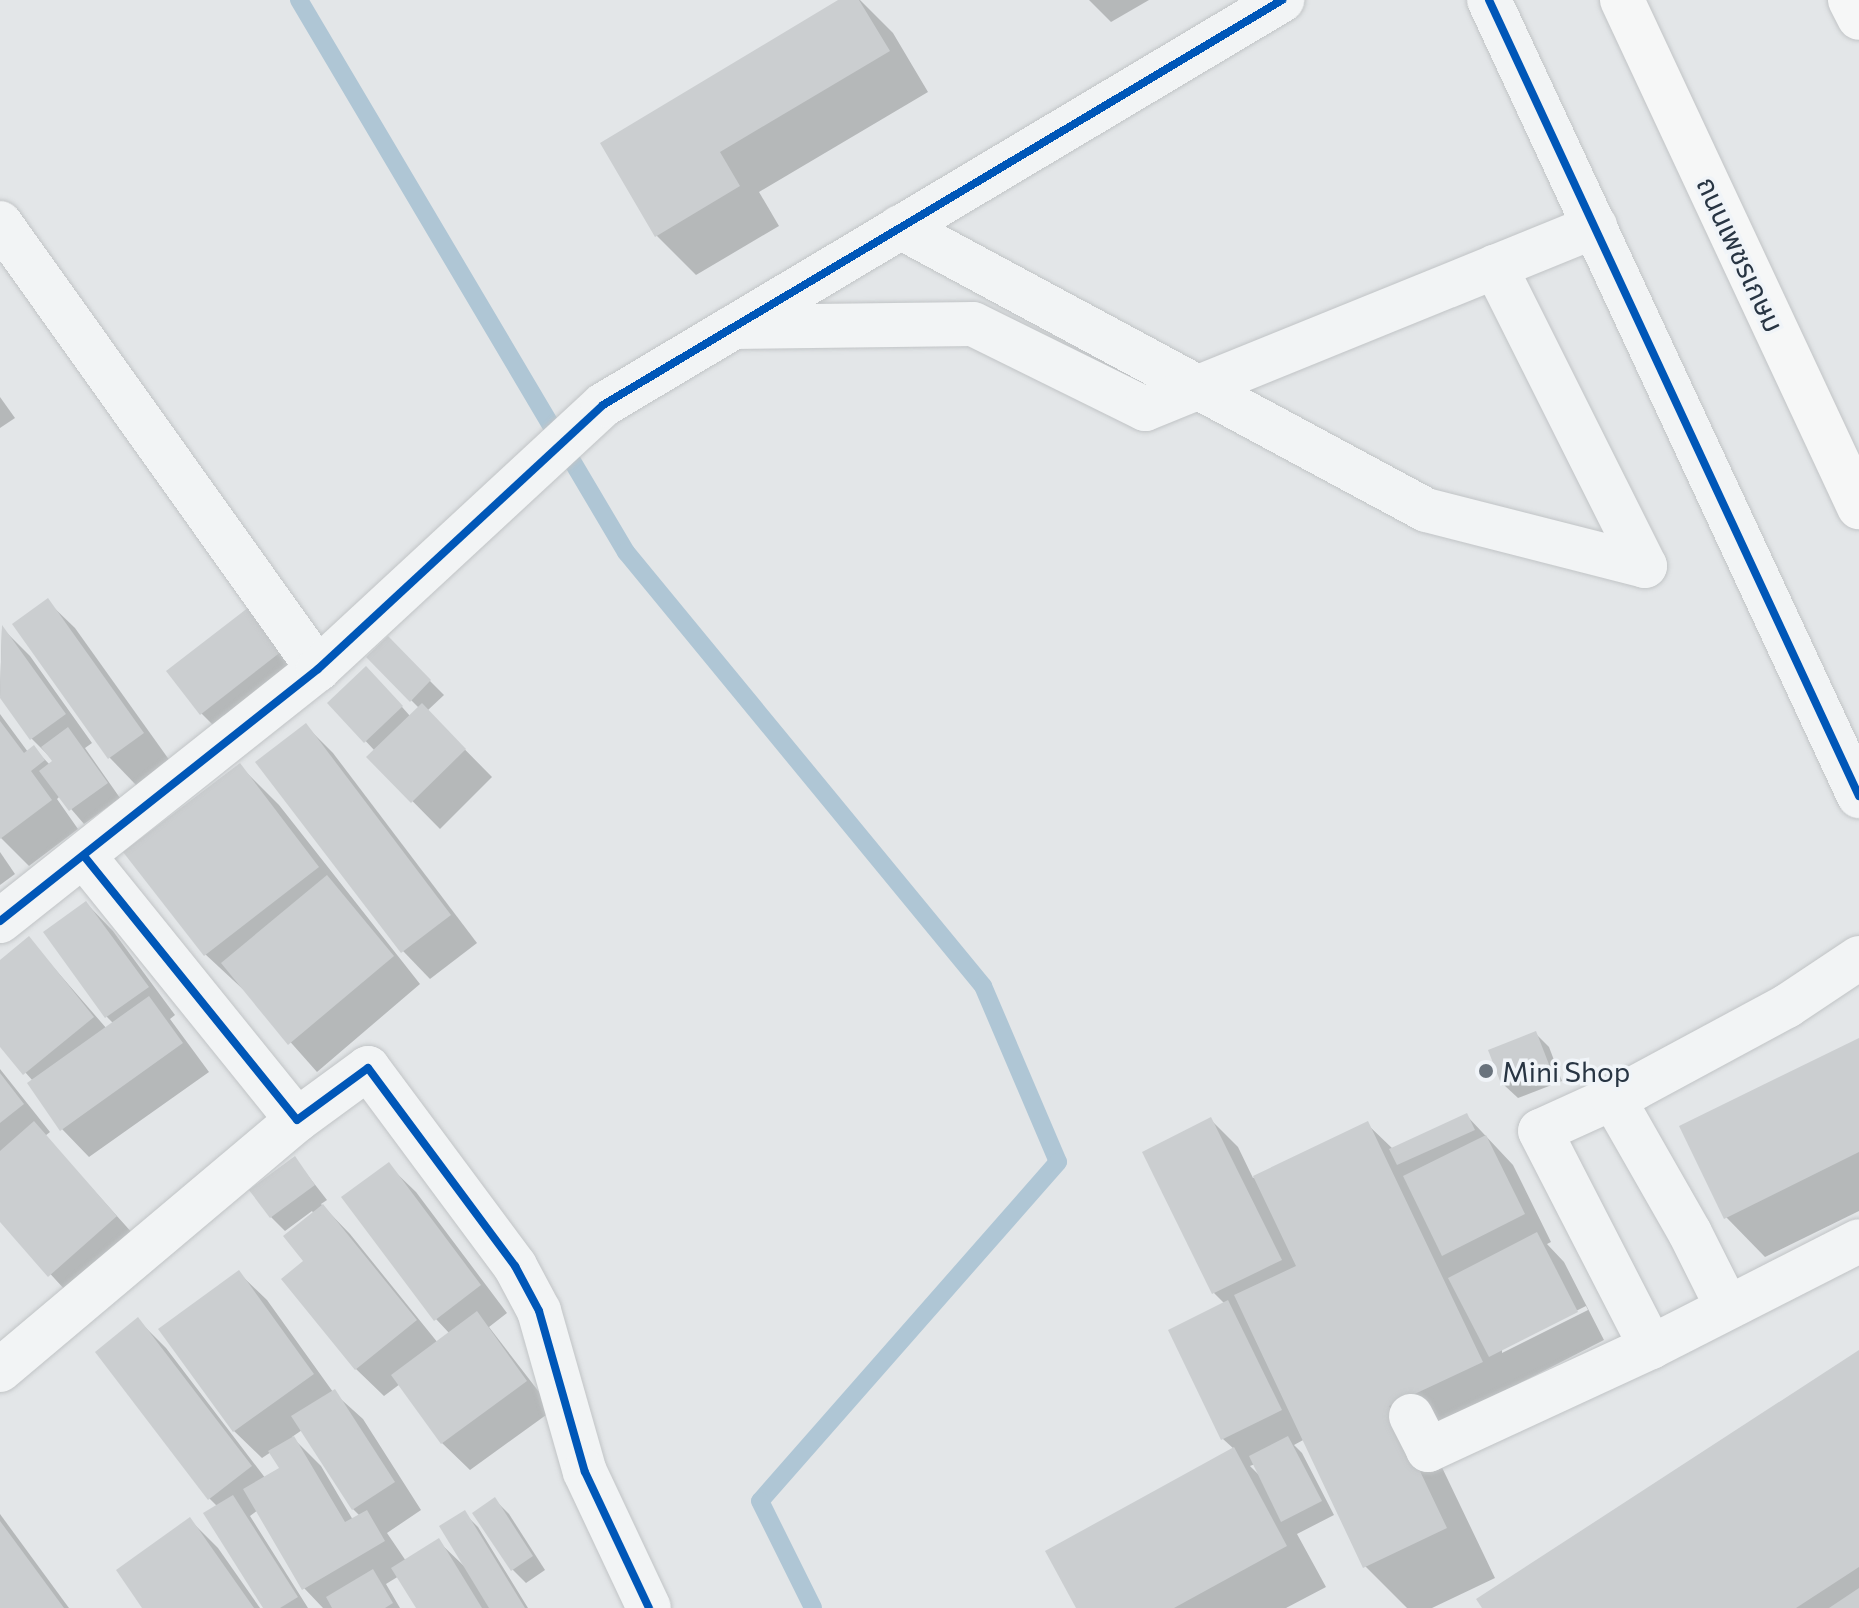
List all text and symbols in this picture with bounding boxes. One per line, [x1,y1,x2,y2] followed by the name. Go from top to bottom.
[1690,171,1792,337] street label: ถนนเพชรเกษม
[1502,1054,1630,1088] place label: Mini Shop
[1477,1062,1495,1080] marker: Mini Shop

